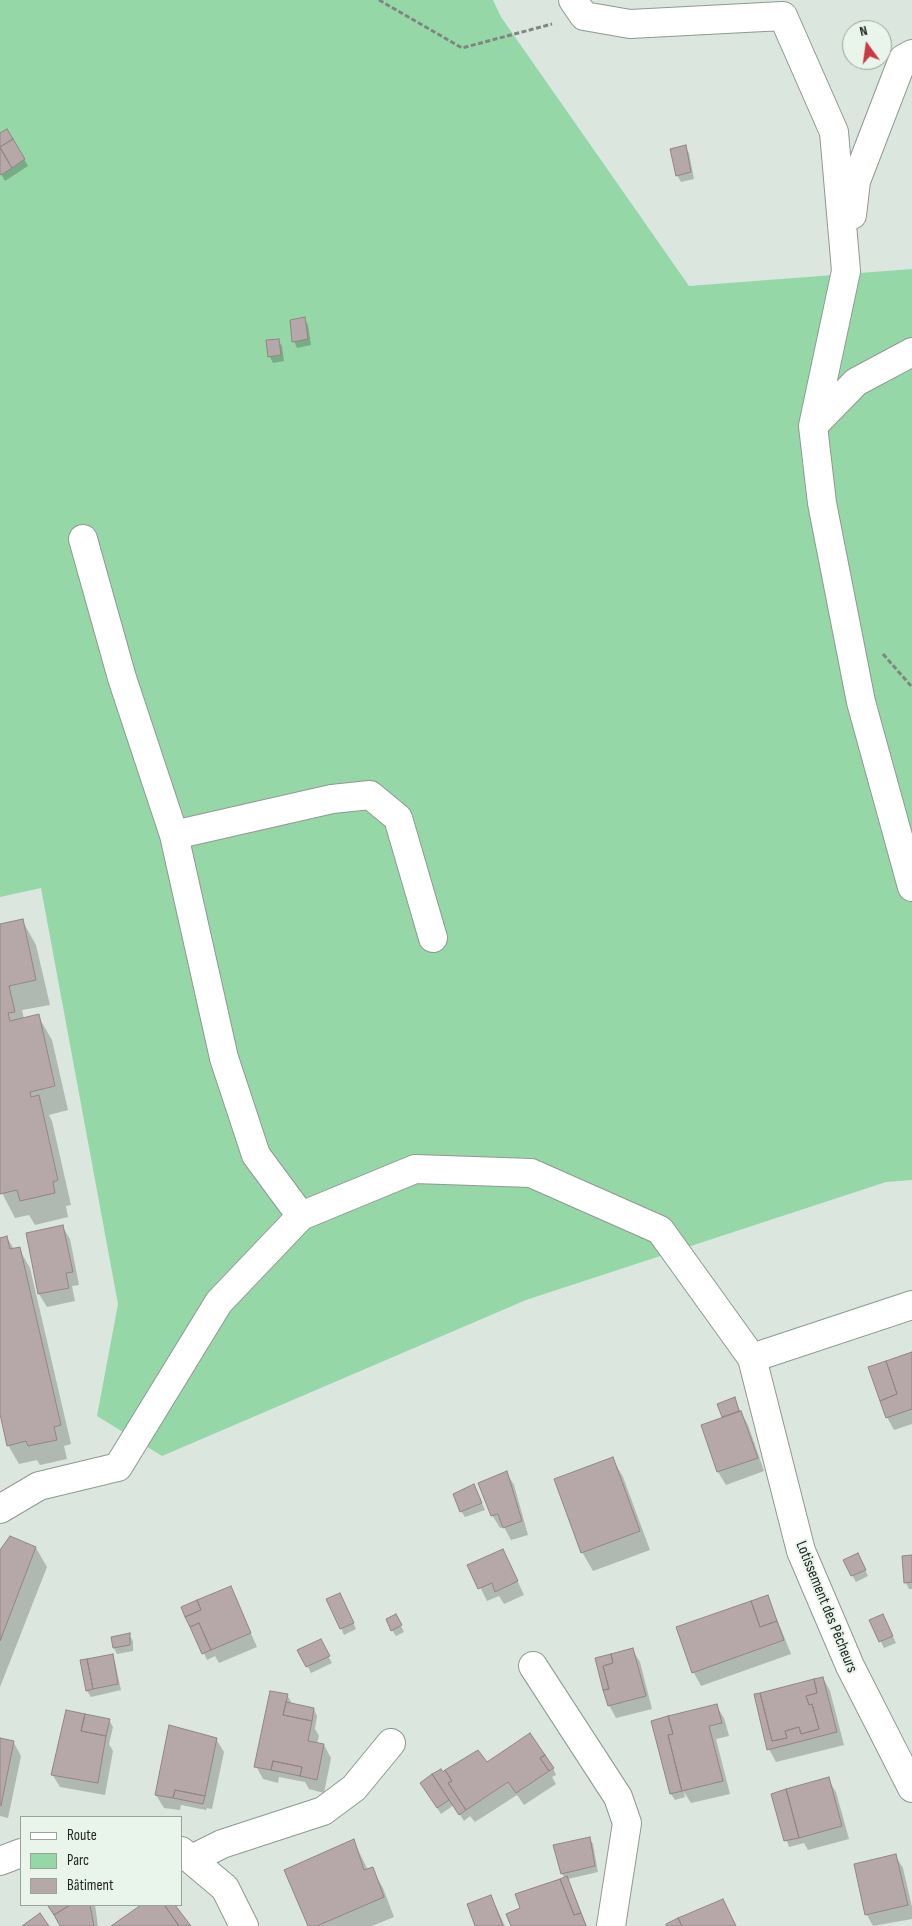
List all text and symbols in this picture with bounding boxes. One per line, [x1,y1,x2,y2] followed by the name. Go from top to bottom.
[842,20,892,70] north arrow
[858,22,869,40] text: N
[791,1538,861,1676] street label: Lotissement des Pêcheurs
[20,1816,182,1906] legend
[67,1826,97,1845] text: Route
[67,1851,89,1870] text: Parc
[67,1876,114,1895] text: Bâtiment

